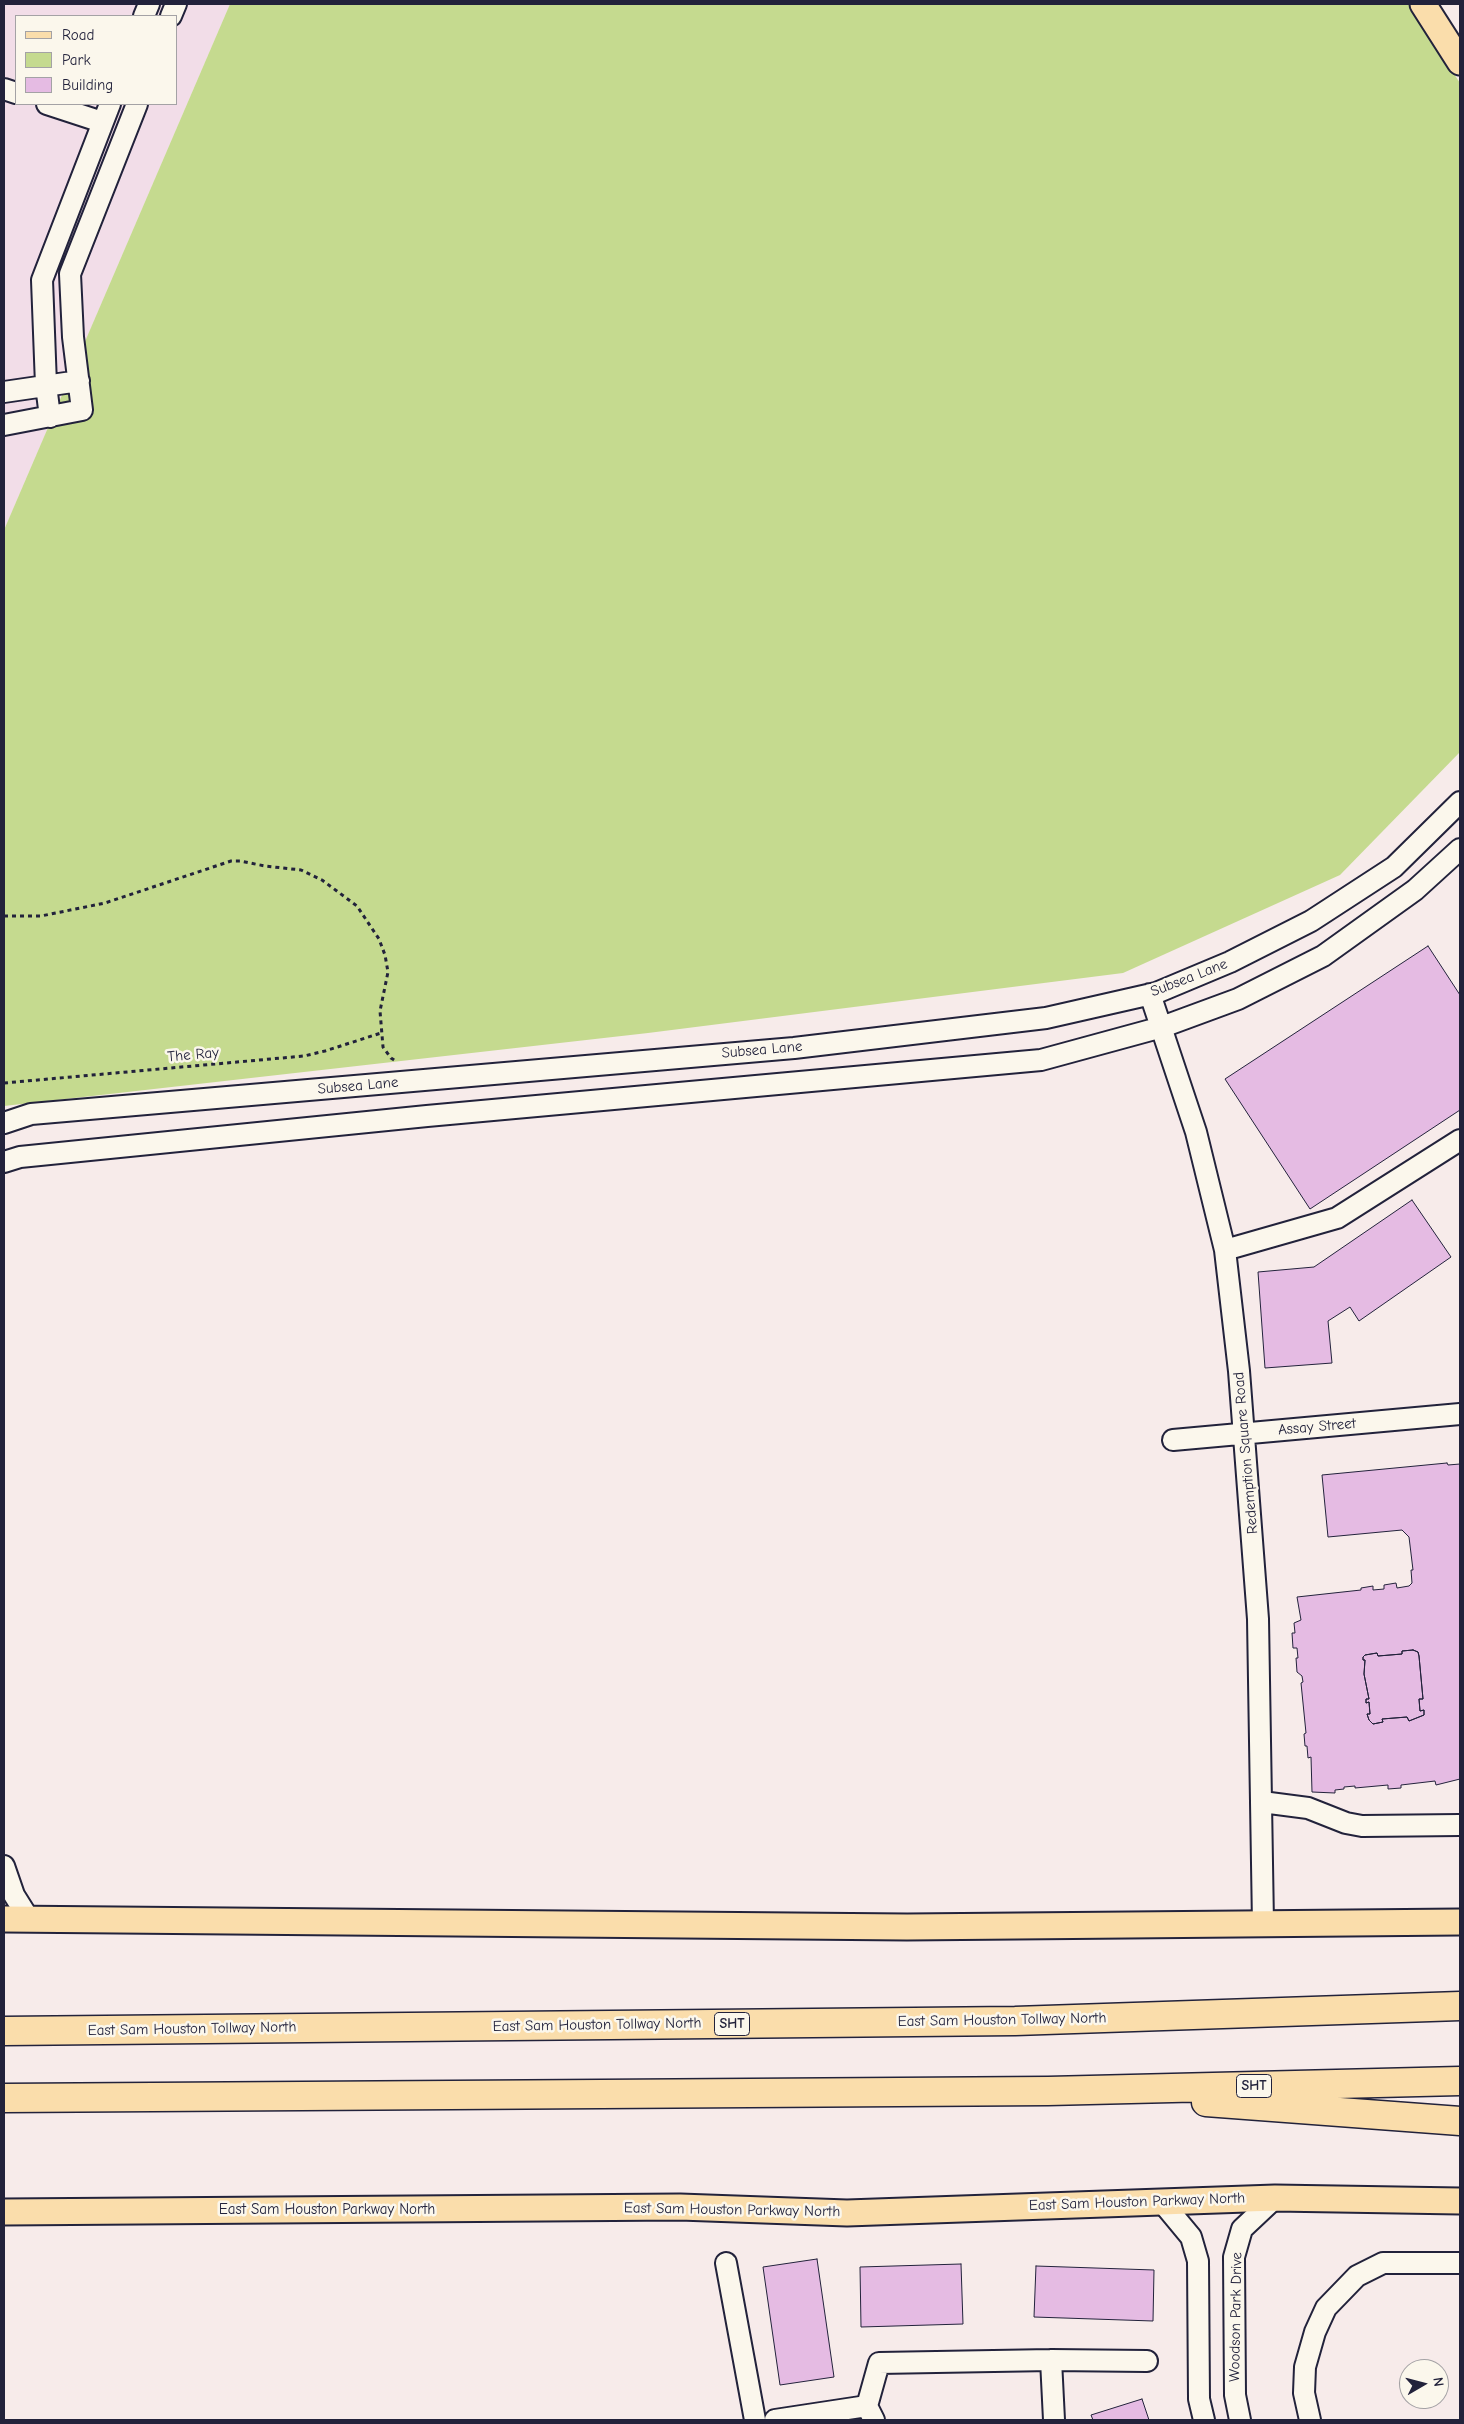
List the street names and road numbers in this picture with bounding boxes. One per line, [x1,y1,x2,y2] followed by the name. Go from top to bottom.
[1148,955,1230,1001] street label: Subsea Lane
[721,1037,803,1063] street label: Subsea Lane
[167,1044,219,1066] street label: The Ray
[317,1073,399,1099] street label: Subsea Lane
[1230,1371,1262,1535] street label: Redemption Square Road
[1277,1415,1357,1439] street label: Assay Street
[897,2009,1107,2031] street label: East Sam Houston Tollway North
[714,2012,750,2036] road number: SHT
[492,2014,702,2036] street label: East Sam Houston Tollway North
[87,2018,297,2040] street label: East Sam Houston Tollway North
[1236,2074,1272,2098] road number: SHT
[1028,2189,1246,2215] street label: East Sam Houston Parkway North
[624,2199,840,2221] street label: East Sam Houston Parkway North
[219,2201,435,2219] street label: East Sam Houston Parkway North
[1226,2252,1246,2382] street label: Woodson Park Drive

